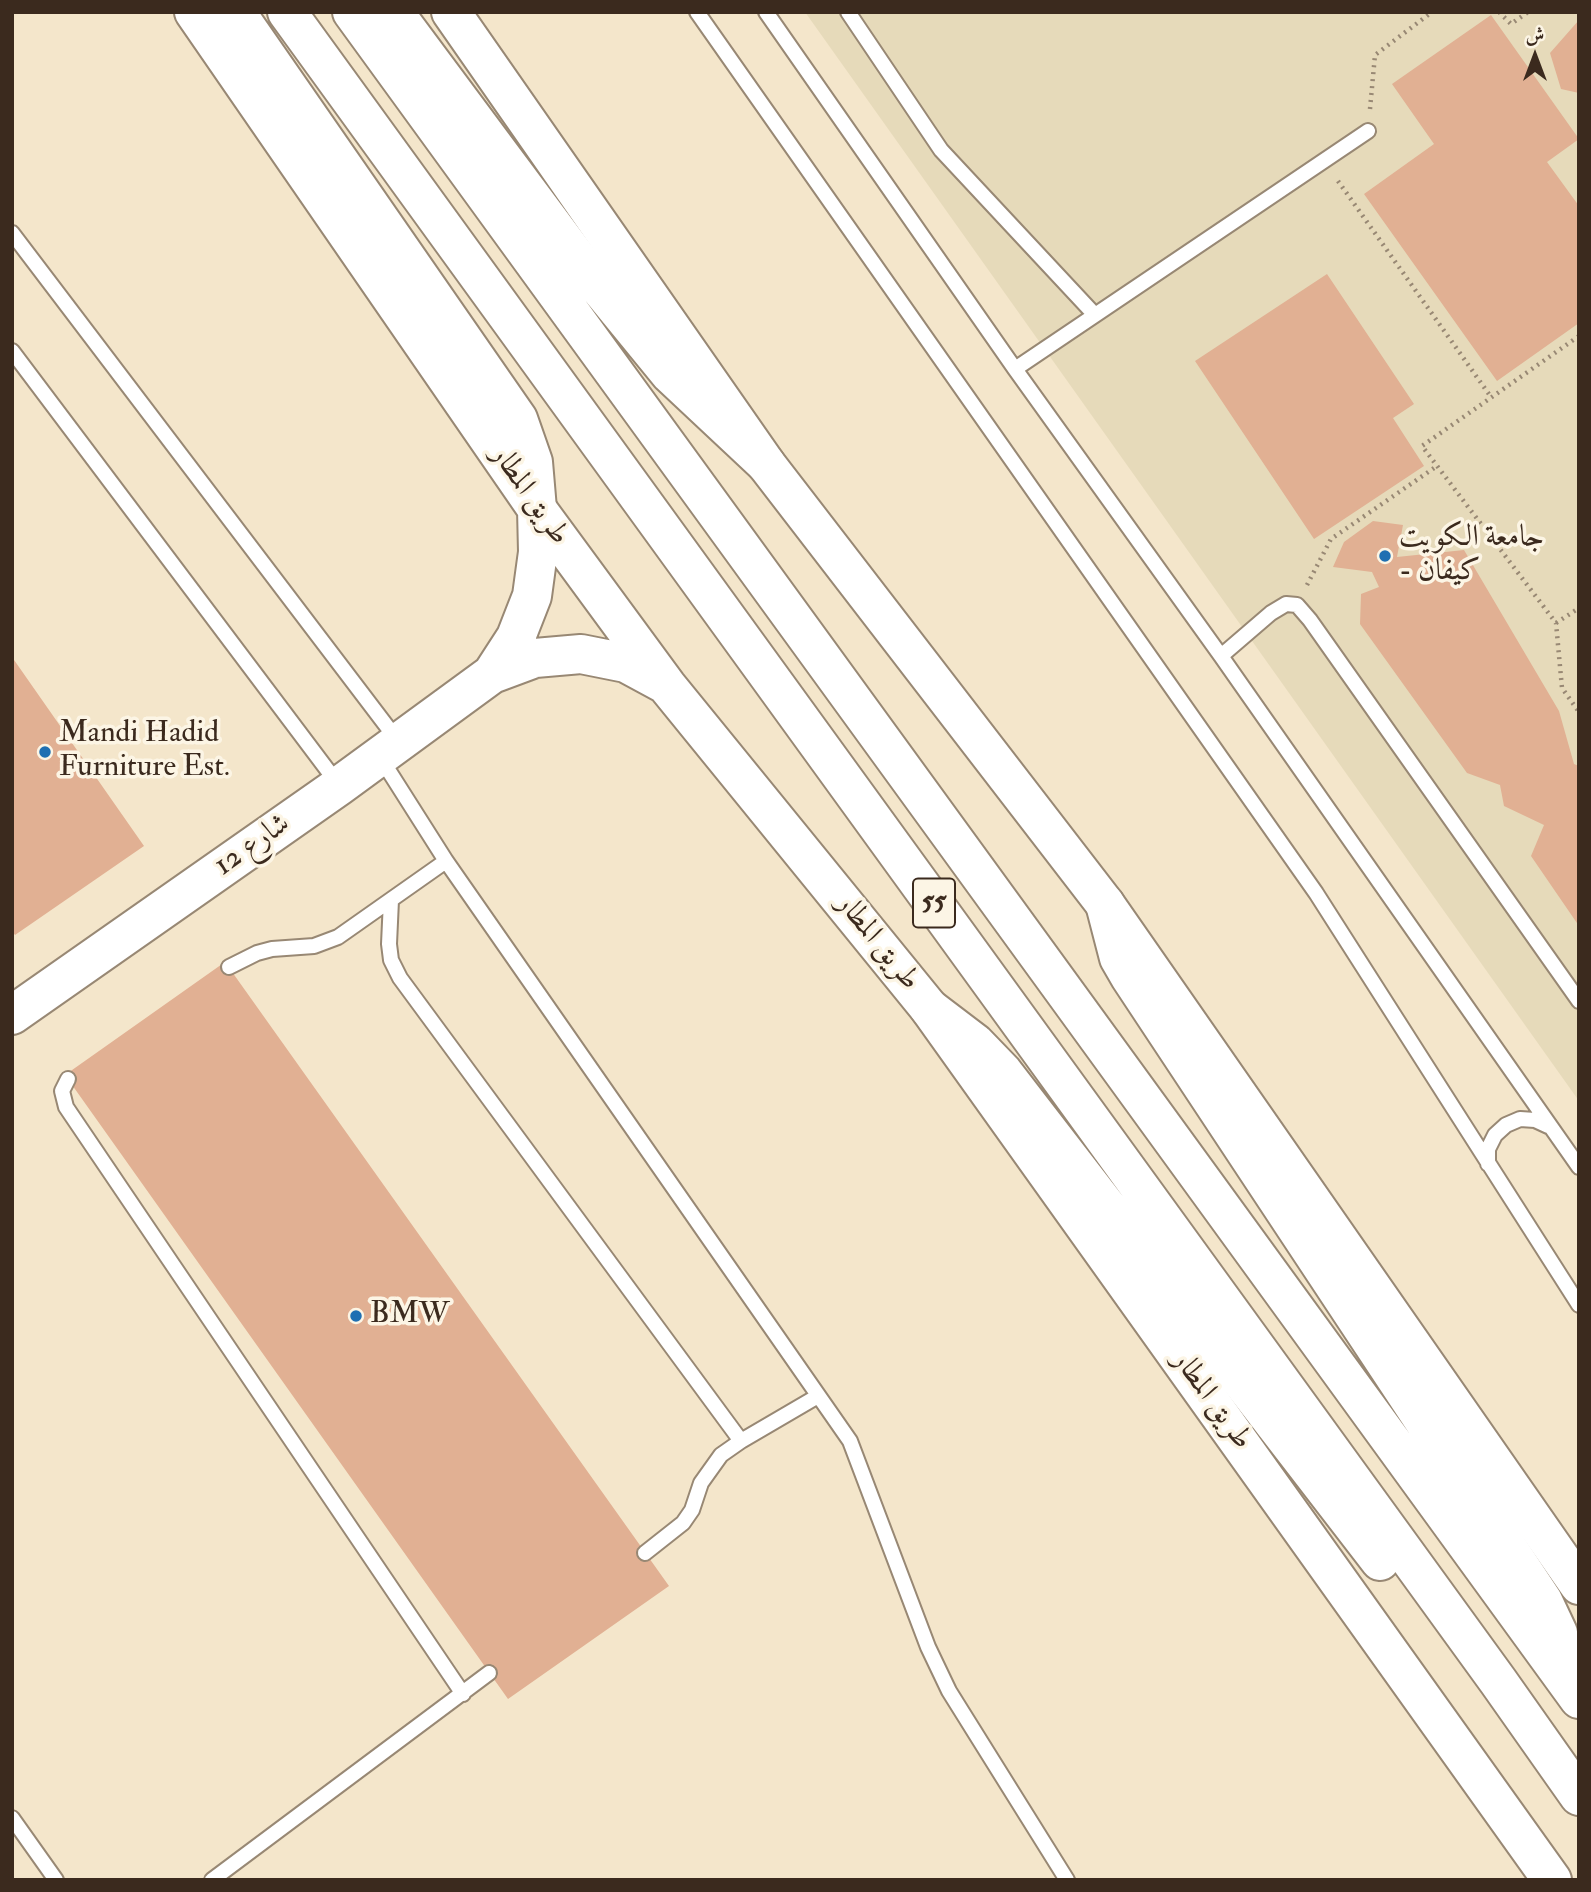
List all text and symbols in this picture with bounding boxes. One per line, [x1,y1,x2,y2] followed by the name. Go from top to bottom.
[1500,21,1570,91] north arrow
[1526,23,1544,47] text: ش
[482,439,576,553] street label: طريق المطار
[1399,521,1544,592] place label: جامعة الكويت - كيفان
[1377,548,1393,564] marker: جامعة الكويت - كيفان
[59,717,230,788] place label: Mandi Hadid Furniture Est.
[37,744,53,760] marker: Mandi Hadid Furniture Est.
[208,807,298,885] street label: شارع 12
[913,878,955,928] road number: 55
[827,887,927,999] street label: طريق المطار
[370,1298,449,1334] place label: BMW
[348,1308,364,1324] marker: BMW
[1163,1344,1259,1458] street label: طريق المطار

